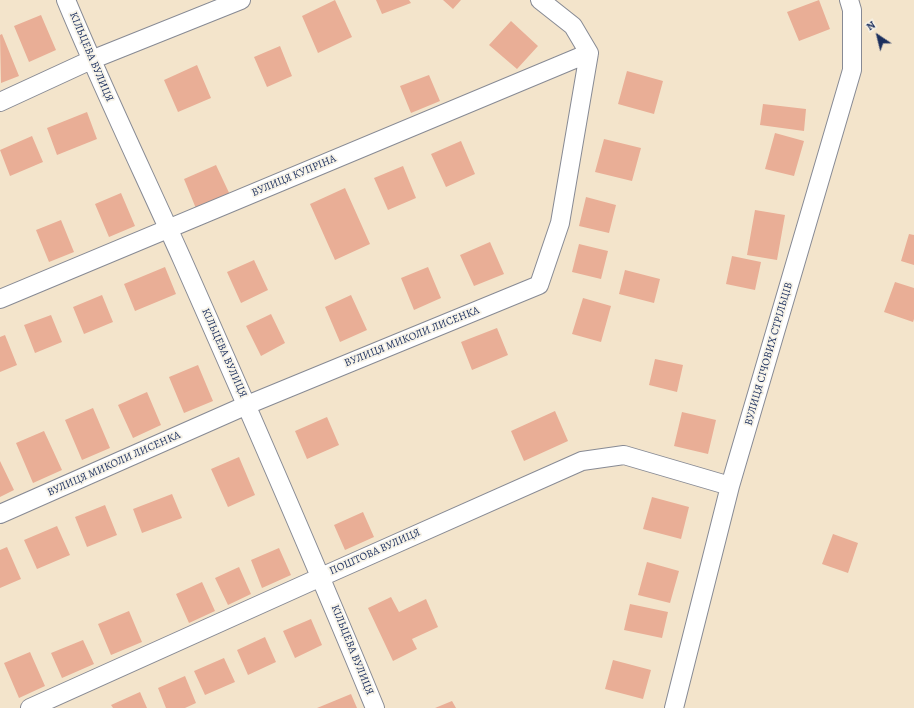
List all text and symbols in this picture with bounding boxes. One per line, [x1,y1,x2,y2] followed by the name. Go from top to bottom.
[66,10,116,104] street label: КІЛЬЦЕВА ВУЛИЦЯ
[858,16,898,56] north arrow
[863,17,878,34] text: N
[250,152,338,200] street label: ВУЛИЦЯ КУПРІНА
[742,281,796,427] street label: ВУЛИЦЯ СІЧОВИХ СТРІЛЬЦІВ
[343,304,481,370] street label: ВУЛИЦЯ МИКОЛИ ЛИСЕНКА
[198,306,250,400] street label: КІЛЬЦЕВА ВУЛИЦЯ
[45,429,183,499] street label: ВУЛИЦЯ МИКОЛИ ЛИСЕНКА
[328,526,422,578] street label: ПОШТОВА ВУЛИЦЯ
[328,603,376,697] street label: КІЛЬЦЕВА ВУЛИЦЯ

